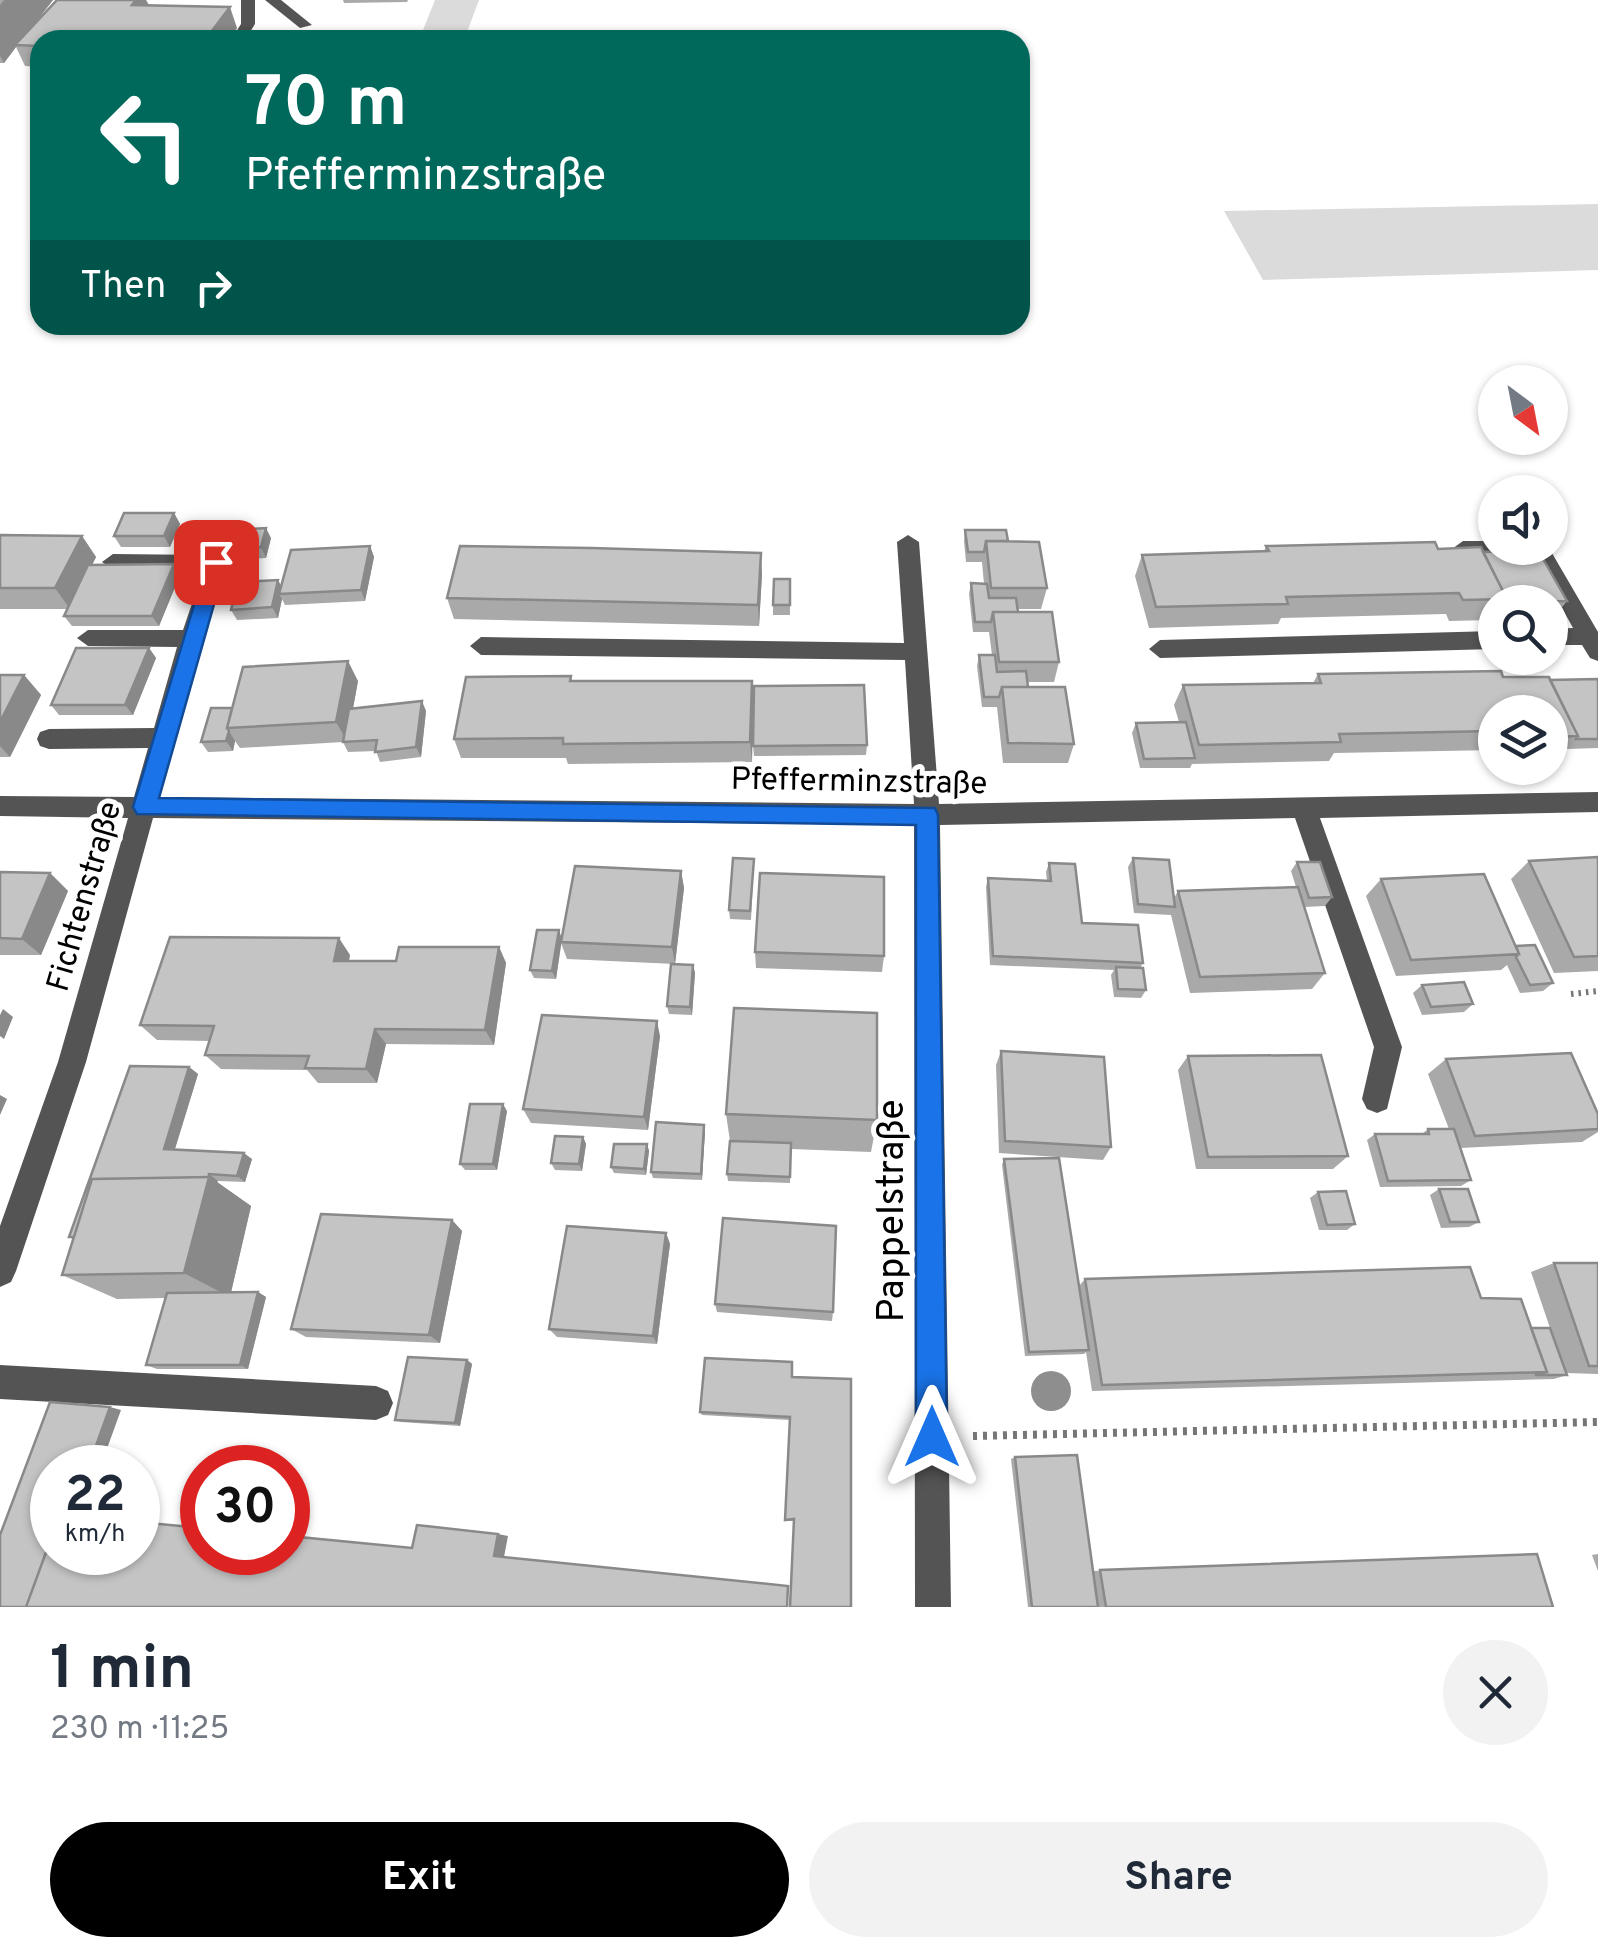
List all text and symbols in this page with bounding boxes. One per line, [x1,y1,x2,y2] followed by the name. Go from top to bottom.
[245,62,408,151] text: 70 m
[80,70,210,200] icon: left
[245,149,606,206] text: Pfefferminzstraße
[186,260,241,315] icon: right
[80,263,166,312] text: Then
[1478,365,1568,455] north arrow
[1478,365,1568,785] map controls
[1478,475,1568,565] button: sound
[174,520,259,605] pin
[189,535,244,590] icon: arrive
[1478,585,1568,675] button: search
[1478,695,1568,785] button: layers
[730,761,988,805] street label: Pfefferminzstraße
[40,797,132,997] street label: Fichtenstraße
[869,1099,918,1323] street label: Pappelstraße
[880,1385,984,1489] position arrow
[180,1445,310,1575] speed limit sign: 30
[64,1466,126,1529] text: 22
[65,1519,125,1551] text: km/h
[50,1634,194,1710] text: 1 min
[1443,1640,1548,1745] button: close
[50,1710,229,1750] text: 230 m · 11:25
[50,1822,789,1937] button: Exit
[809,1822,1548,1937] button: Share

